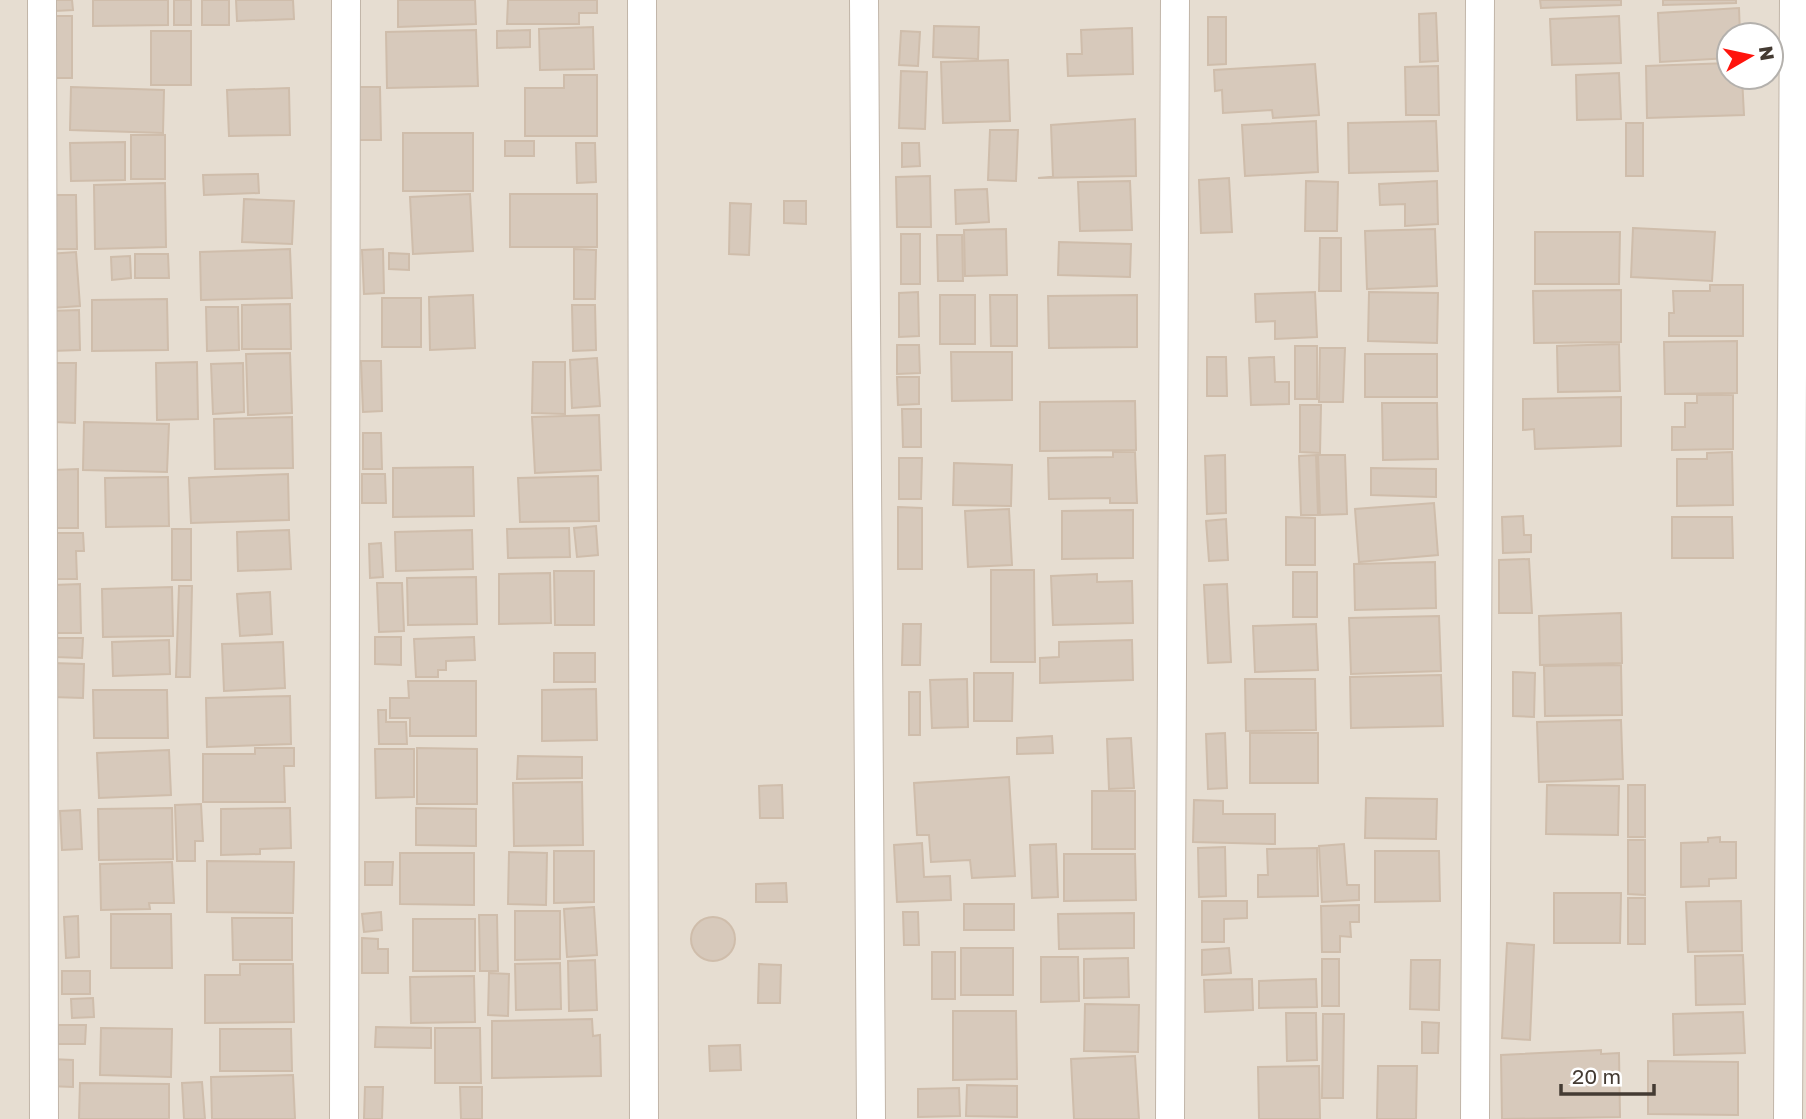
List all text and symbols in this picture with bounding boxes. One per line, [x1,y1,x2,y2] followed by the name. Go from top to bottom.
[1715,21,1785,91] north arrow
[1755,44,1780,62] text: N
[1561,1052,1654,1096] scale bar
[1572,1063,1621,1089] text: 20 m

